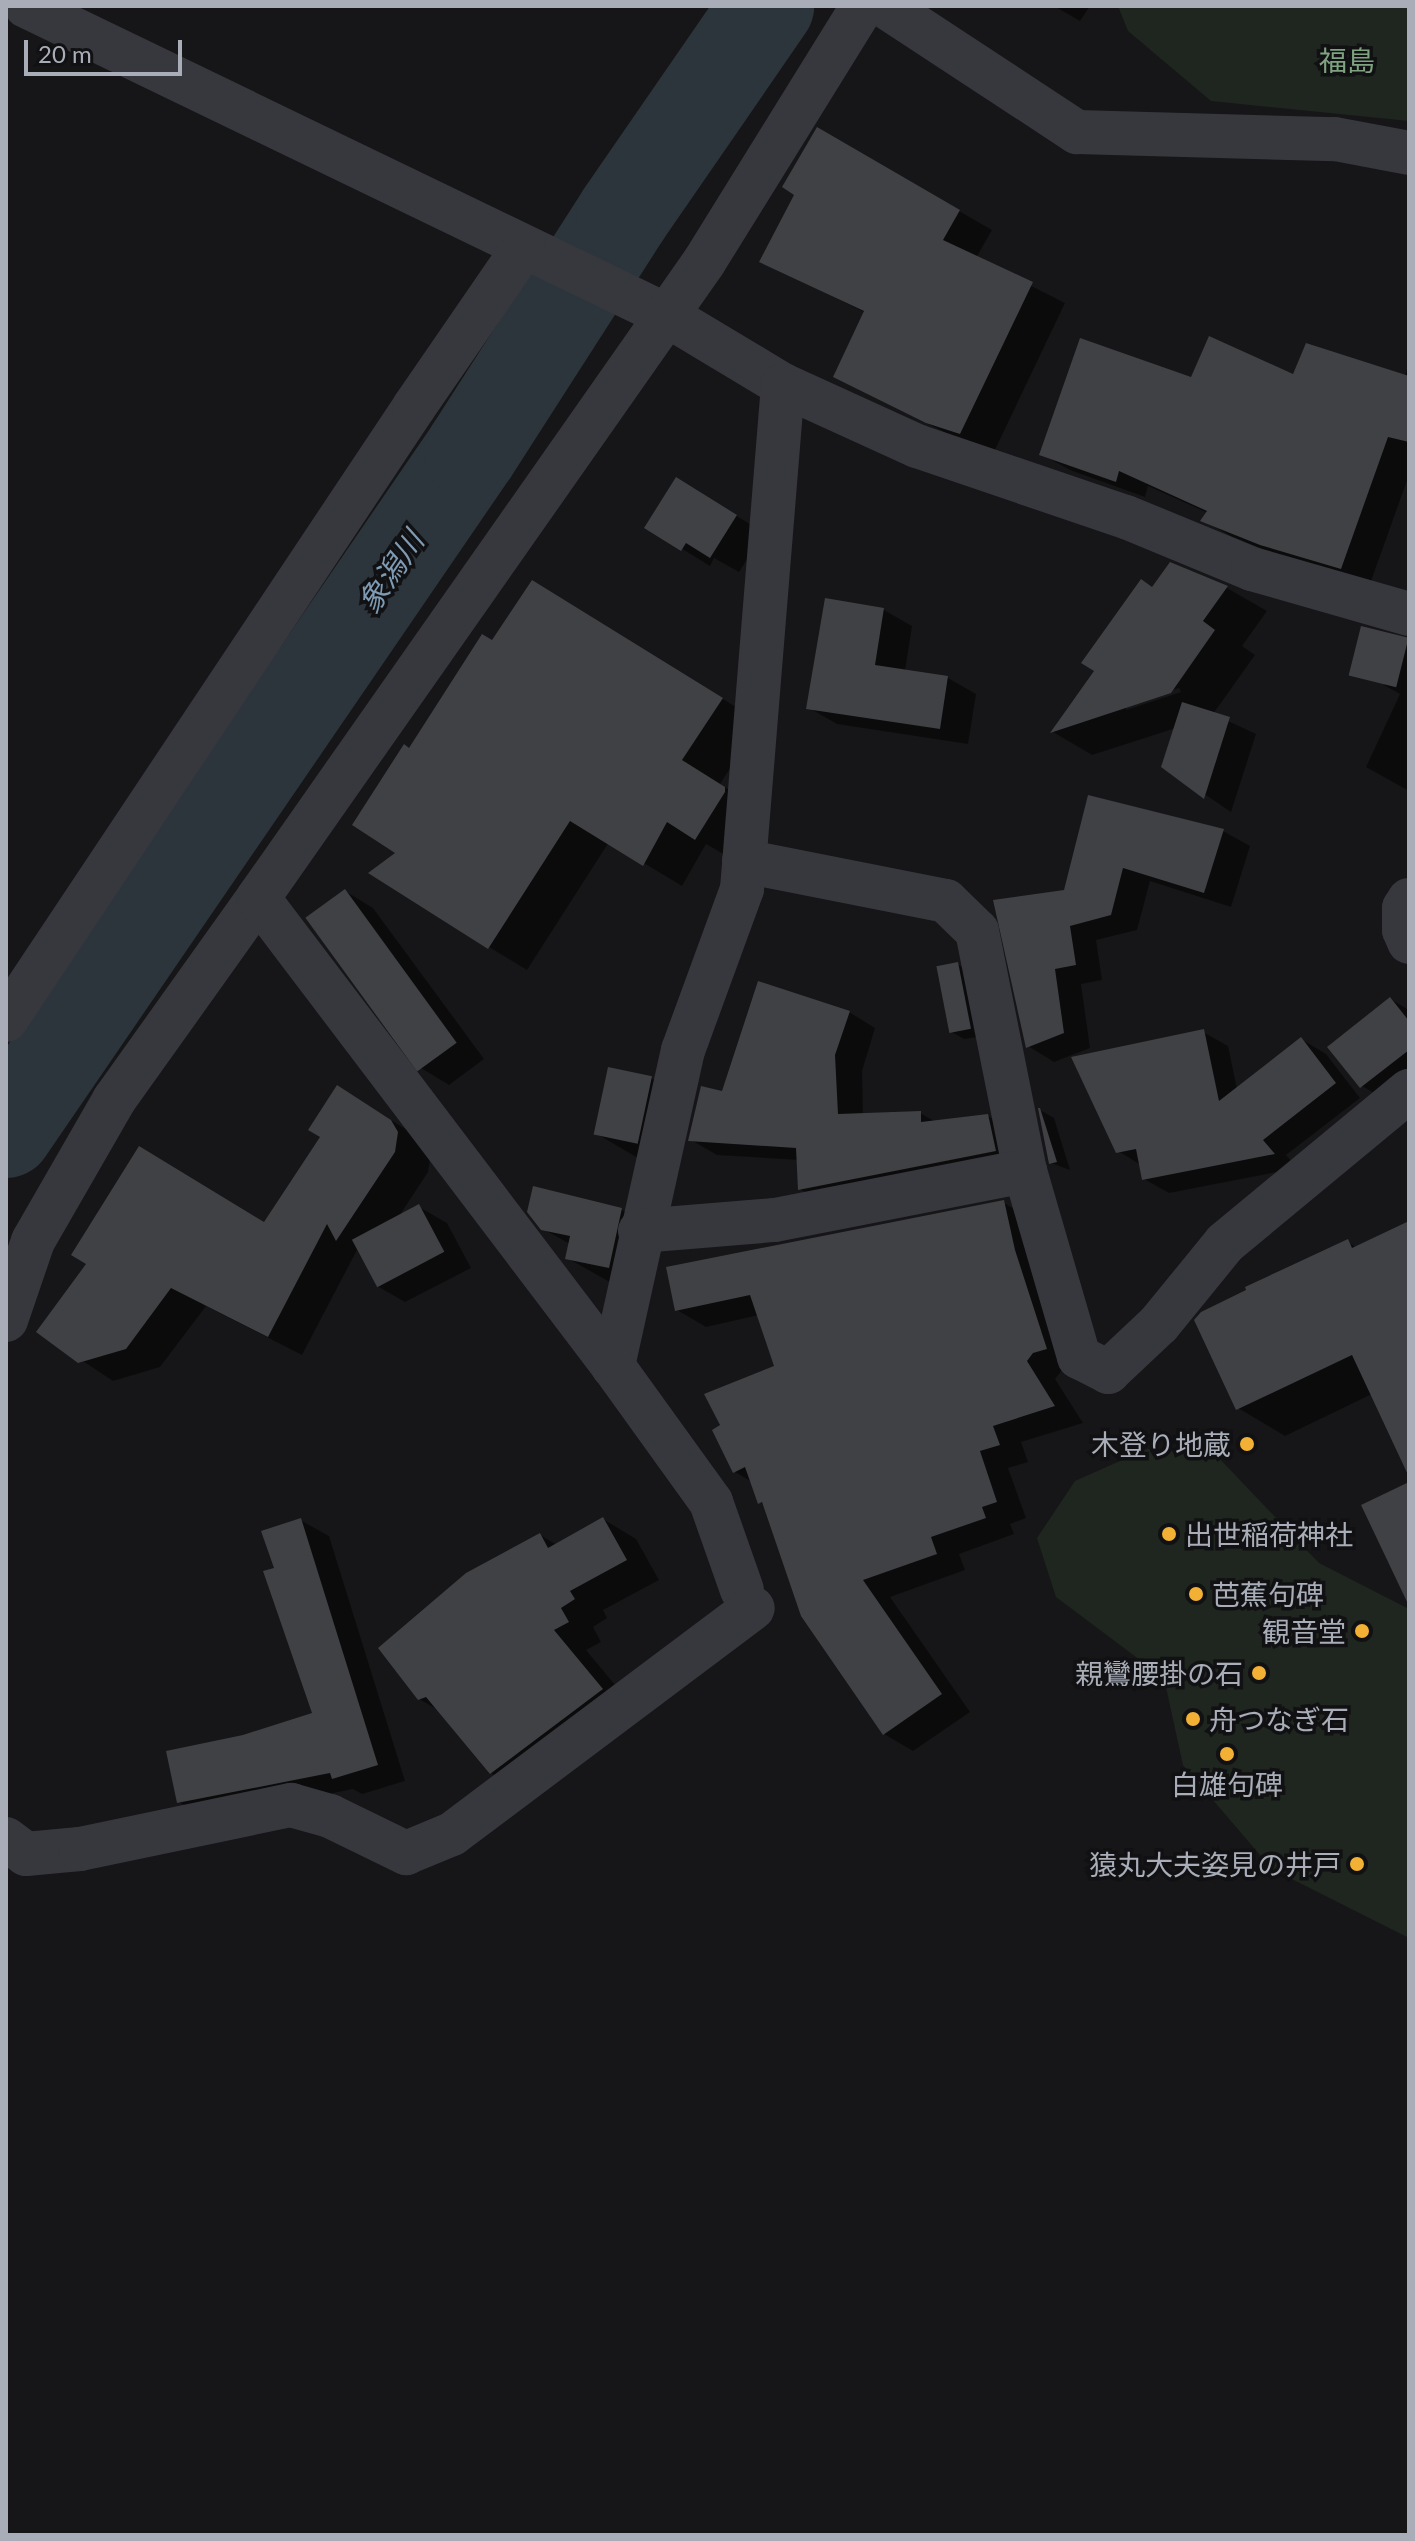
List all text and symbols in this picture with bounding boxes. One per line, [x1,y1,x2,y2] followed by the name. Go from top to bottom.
[28,24,186,74] scale bar
[38,39,92,68] text: 20 m
[1319,43,1375,77] park label: 福島
[350,524,430,618] water label: 象潟川
[1091,1427,1231,1461] place label: 木登り地蔵
[1238,1435,1256,1453] marker: 木登り地蔵
[1185,1517,1353,1551] place label: 出世稲荷神社
[1160,1525,1178,1543] marker: 出世稲荷神社
[1212,1577,1324,1611] place label: 芭蕉句碑
[1187,1585,1205,1603] marker: 芭蕉句碑
[1262,1614,1346,1648] place label: 観音堂
[1353,1622,1371,1640] marker: 観音堂
[1075,1656,1243,1690] place label: 親鸞腰掛の石
[1250,1664,1268,1682] marker: 親鸞腰掛の石
[1209,1702,1349,1736] place label: 舟つなぎ石
[1184,1710,1202,1728] marker: 舟つなぎ石
[1218,1745,1236,1763] marker: 白雄句碑
[1171,1767,1283,1801] place label: 白雄句碑
[1089,1847,1341,1881] place label: 猿丸大夫姿見の井戸
[1348,1855,1366,1873] marker: 猿丸大夫姿見の井戸

